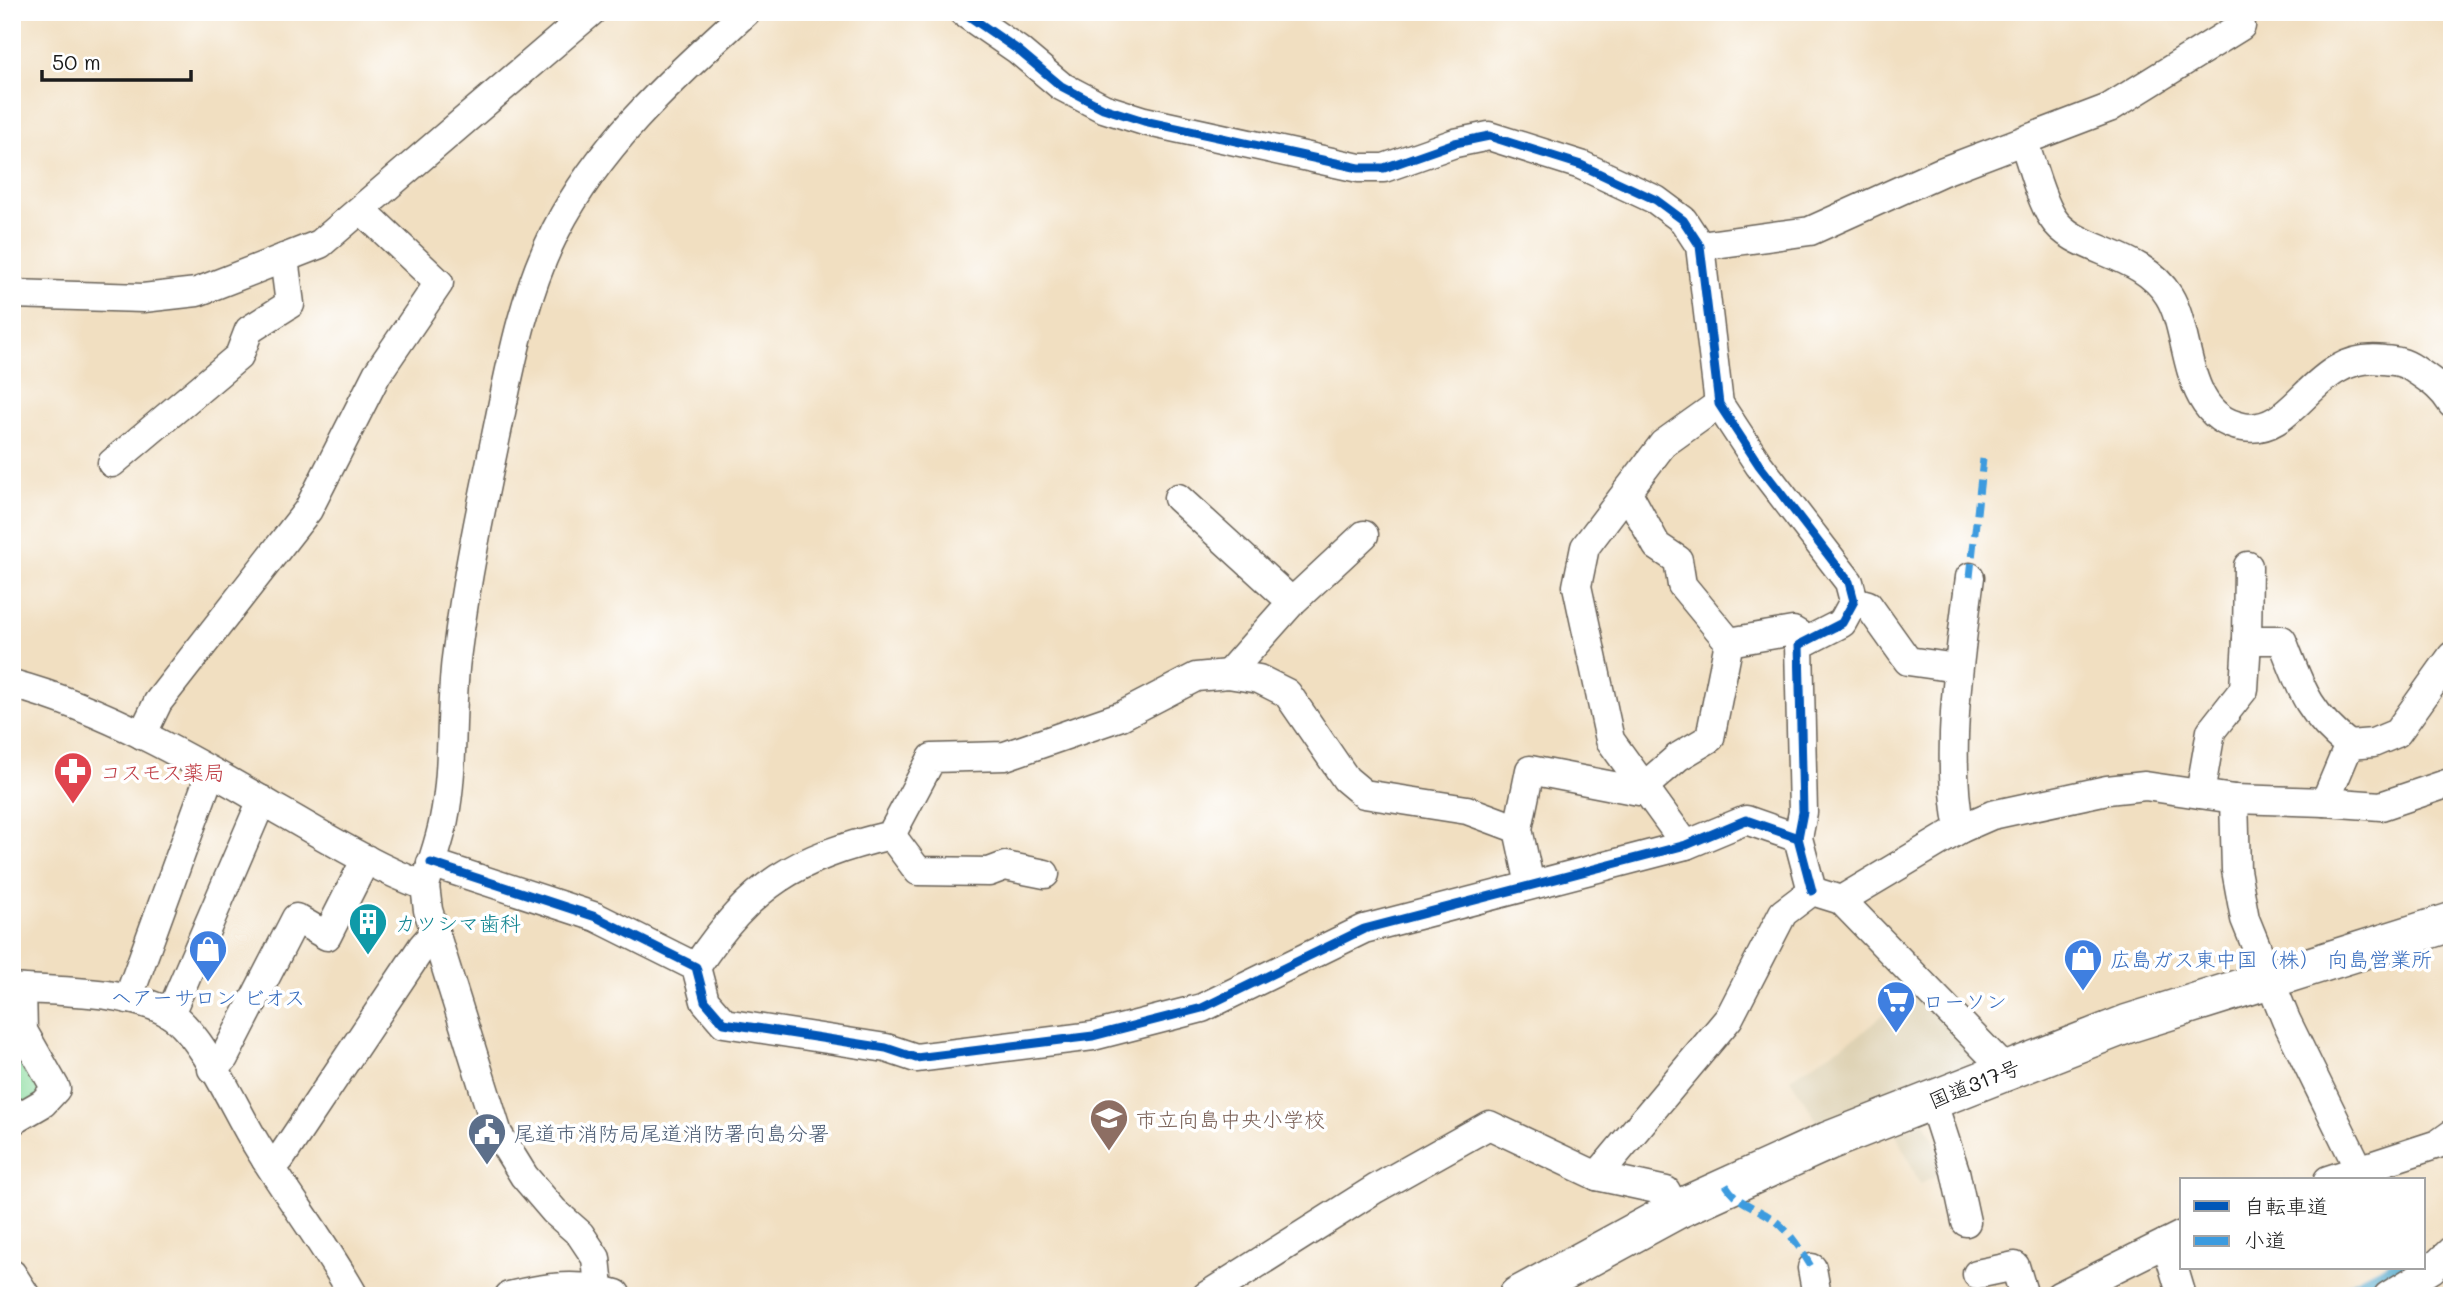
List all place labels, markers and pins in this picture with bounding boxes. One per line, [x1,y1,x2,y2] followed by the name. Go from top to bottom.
[52,750,94,805] pharmacy icon: コスモス薬局
[100,758,225,785] place label: コスモス薬局
[347,901,389,956] building icon: カツシマ歯科
[395,909,521,936] place label: カツシマ歯科
[187,928,229,983] shop icon: ヘアーサロン ビオス
[2062,937,2104,992] shop icon: 広島ガス東中国（株） 向島営業所
[2110,945,2432,972] place label: 広島ガス東中国（株） 向島営業所
[1875,979,1917,1034] supermarket icon: ローソン
[111,983,305,1010] place label: ヘアーサロン ビオス
[1923,987,2007,1014] place label: ローソン
[1088,1097,1130,1152] school or university icon: 市立向島中央小学校
[1136,1105,1325,1132] place label: 市立向島中央小学校
[466,1111,508,1166] public building icon: 尾道市消防局尾道消防署向島分署
[514,1119,829,1146] place label: 尾道市消防局尾道消防署向島分署

